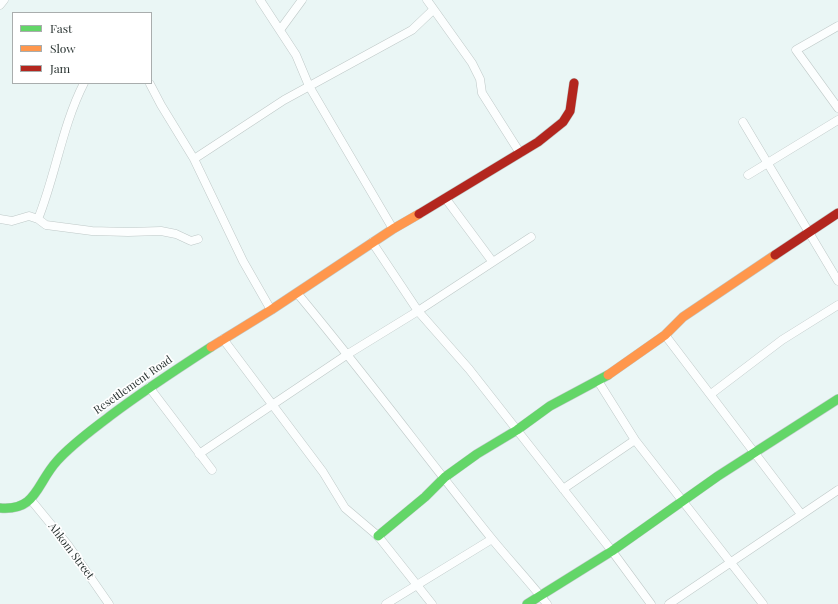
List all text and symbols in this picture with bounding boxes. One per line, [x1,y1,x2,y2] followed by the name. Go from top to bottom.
[12,12,152,84] legend
[50,20,72,36] text: Fast
[50,40,76,56] text: Slow
[50,60,70,76] text: Jam
[91,353,175,417] street label: Resettlement Road
[46,520,96,582] street label: Ahkom Street

